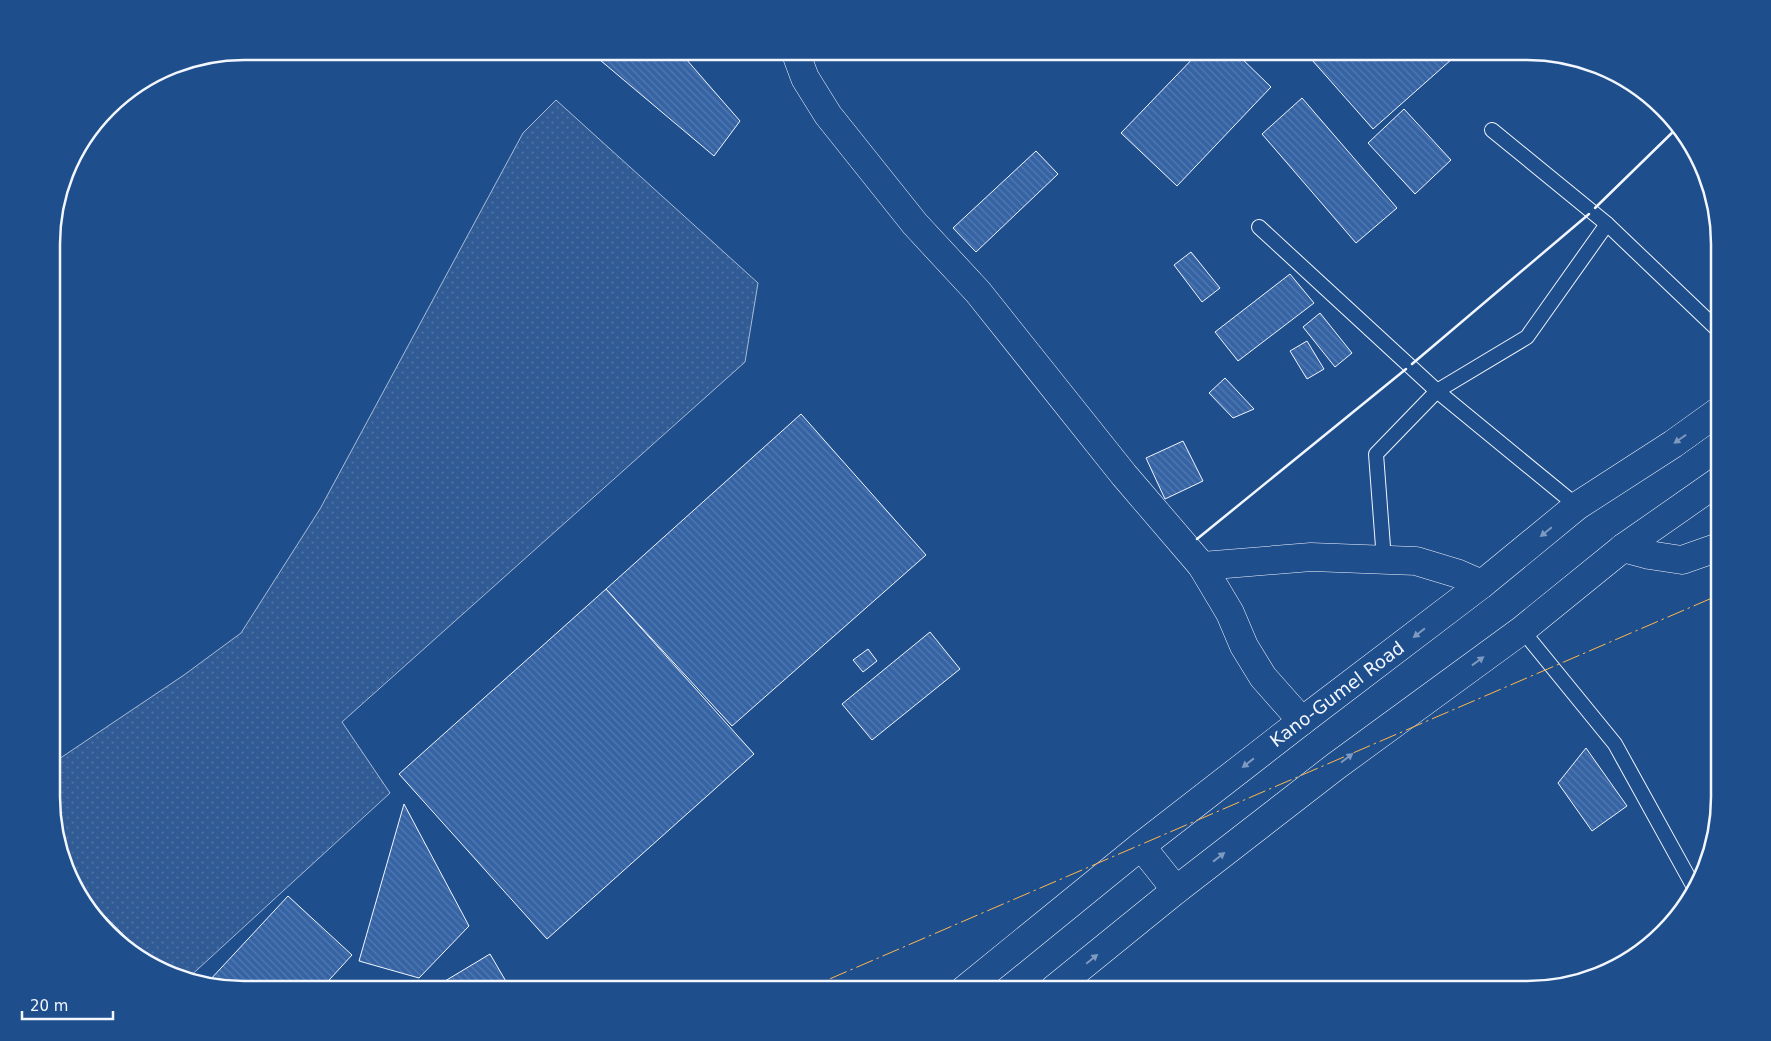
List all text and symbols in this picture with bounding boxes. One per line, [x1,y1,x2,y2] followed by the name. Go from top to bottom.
[1673,434,1686,444] one-way arrow
[1540,526,1553,537] one-way arrow
[1413,627,1426,638] one-way arrow
[1266,637,1408,751] street label: Kano-Gumel Road
[1471,656,1485,666] one-way arrow
[1340,752,1353,763] one-way arrow
[1242,757,1255,768] one-way arrow
[1212,852,1225,863] one-way arrow
[1085,953,1098,964] one-way arrow
[22,988,114,1020] scale bar
[30,997,68,1015] text: 20 m

